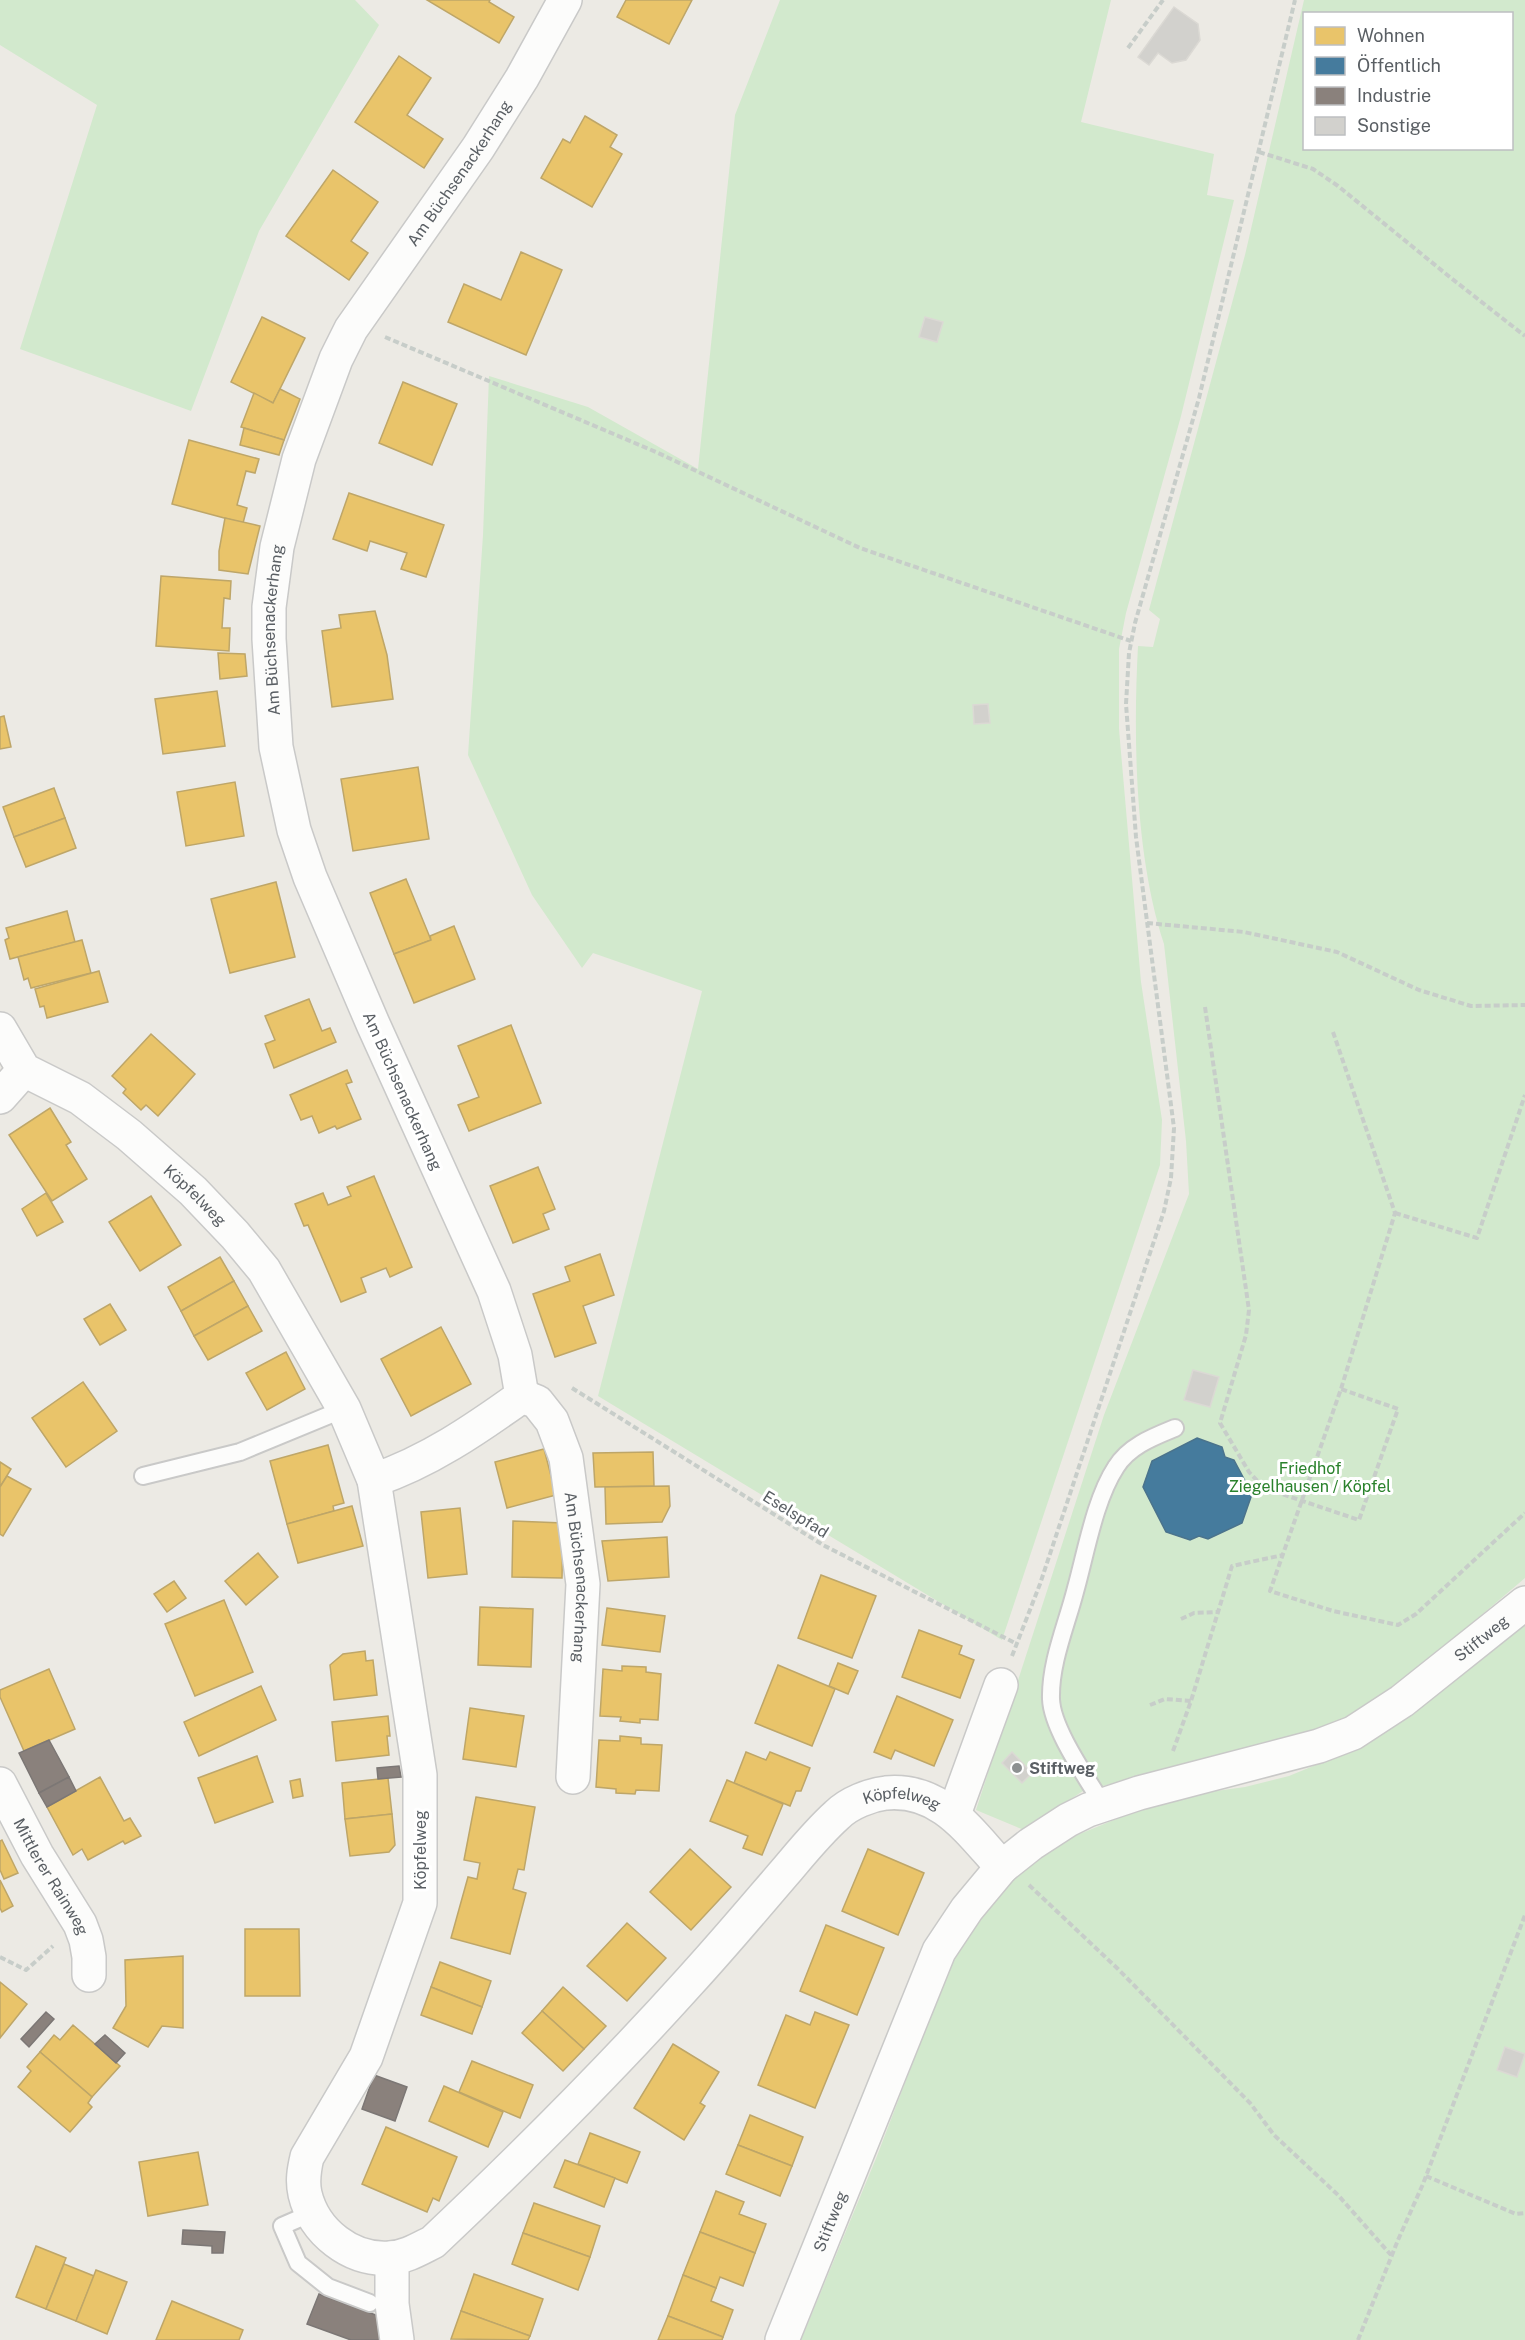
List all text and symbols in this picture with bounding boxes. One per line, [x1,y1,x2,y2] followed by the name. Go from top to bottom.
[1303,12,1513,150] legend
[1357,25,1425,46] text: Wohnen
[1357,54,1441,76] text: Öffentlich
[1357,85,1431,106] text: Industrie
[403,97,516,250] street label: Am Büchsenackerhang
[1357,115,1431,136] text: Sonstige
[260,543,287,716] street label: Am Büchsenackerhang
[359,1009,446,1174] street label: Am Büchsenackerhang
[160,1161,230,1230] street label: Köpfelweg
[1229,1459,1391,1496] park label: Friedhof Ziegelhausen / Köpfel
[759,1487,832,1542] street label: Eselspfad
[561,1491,592,1663] street label: Am Büchsenackerhang
[1450,1611,1512,1666] street label: Stiftweg
[1029,1759,1095,1778] place label: Stiftweg
[1010,1761,1024,1775] marker: Stiftweg
[860,1784,944,1814] street label: Köpfelweg
[411,1810,430,1890] street label: Köpfelweg
[9,1815,92,1938] street label: Mittlerer Rainweg
[810,2188,851,2255] street label: Stiftweg

